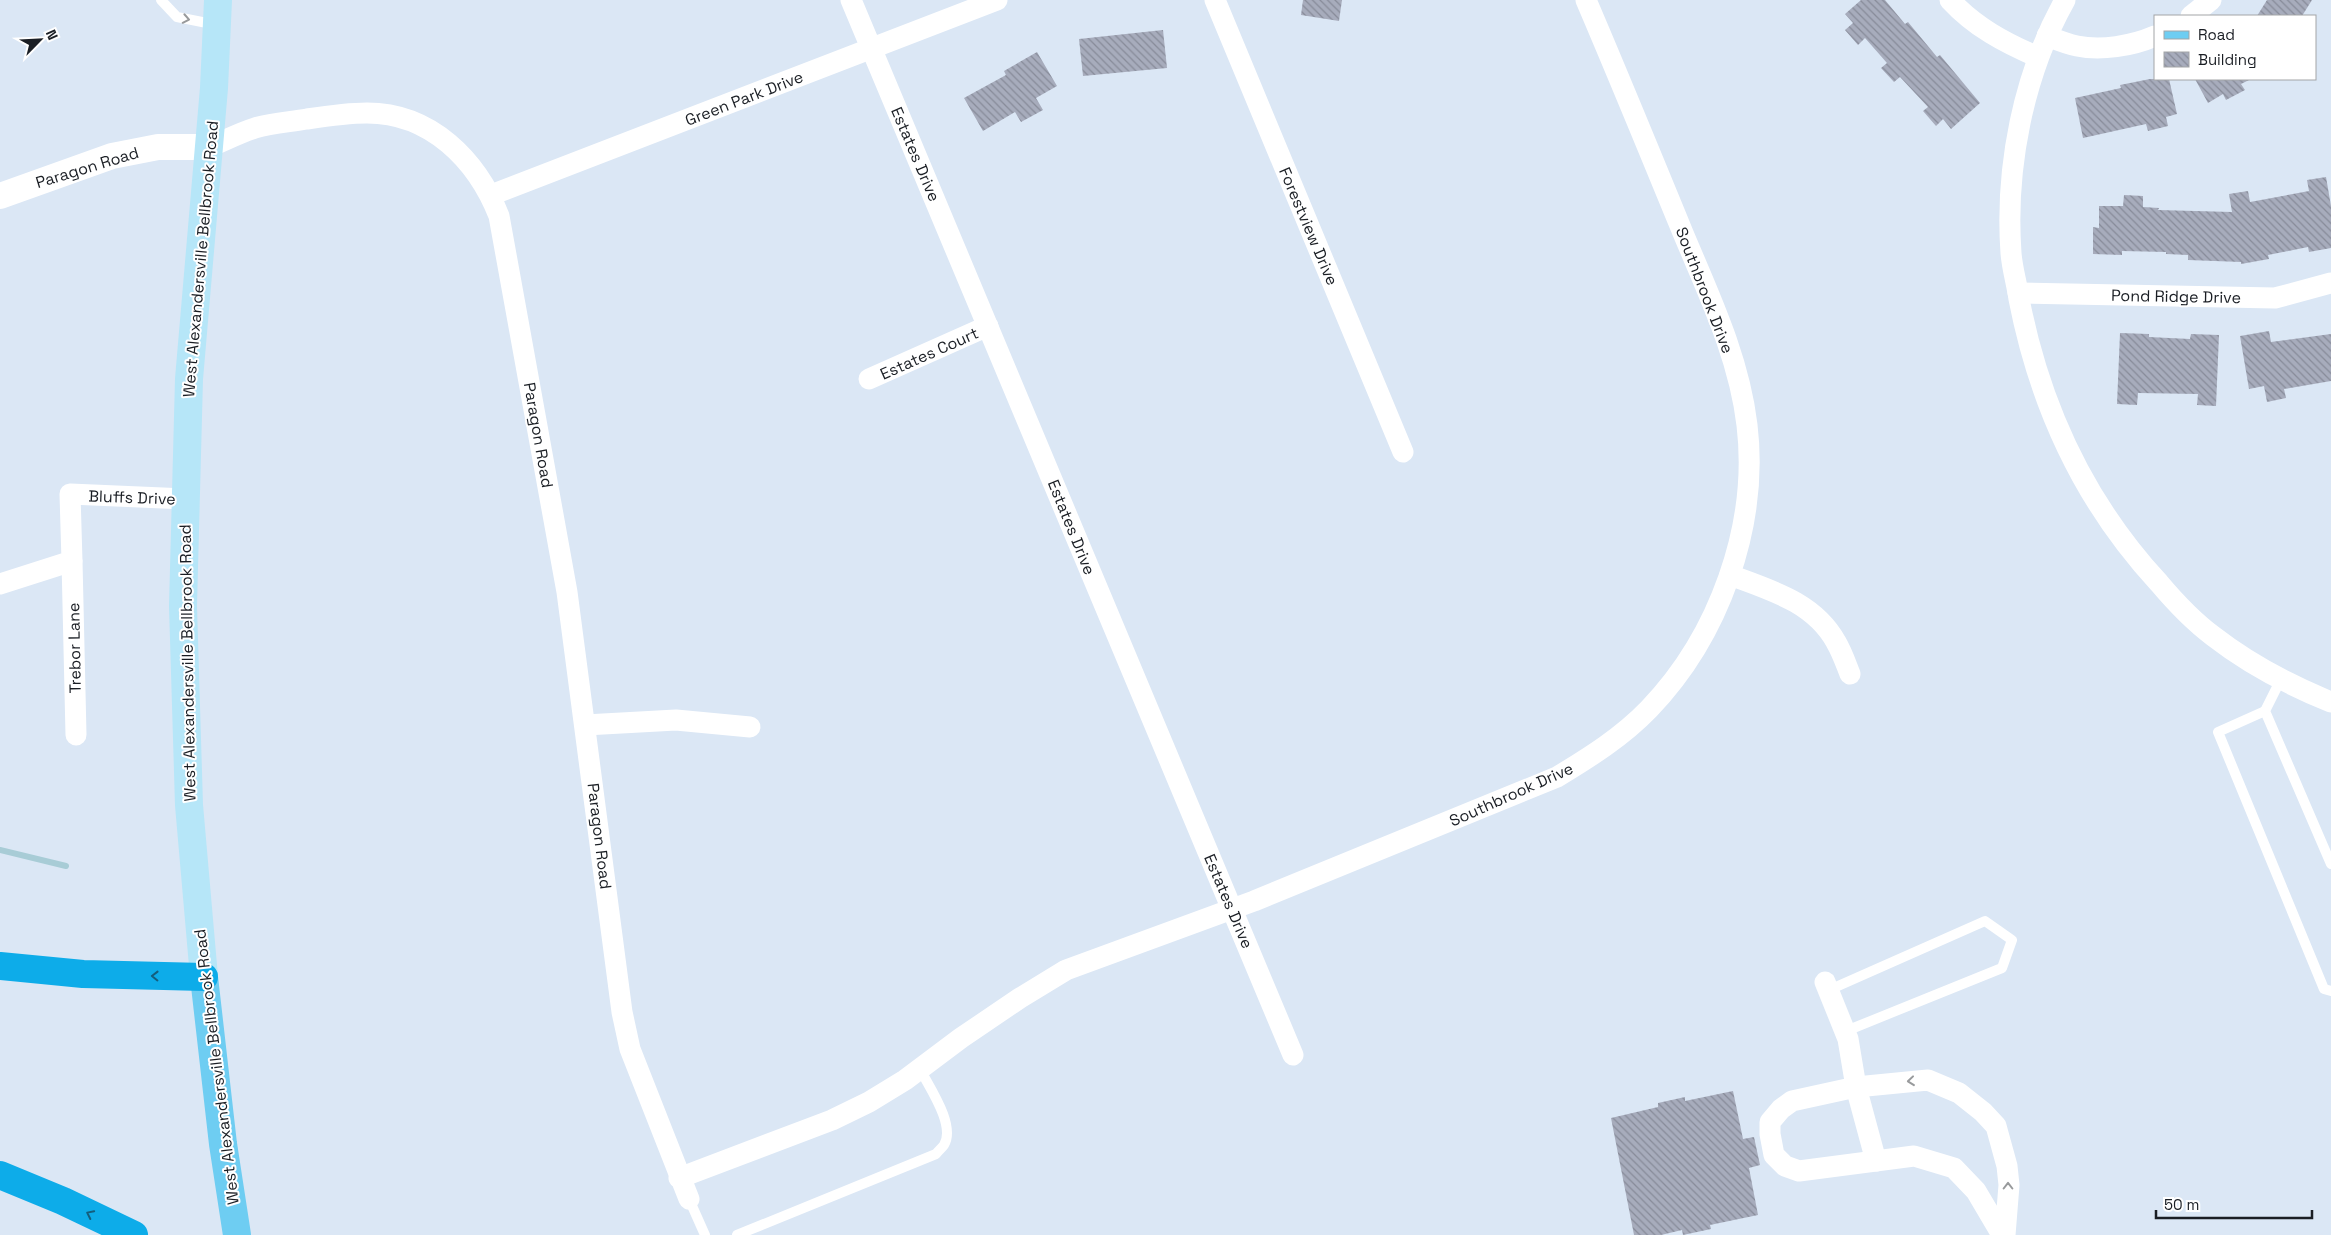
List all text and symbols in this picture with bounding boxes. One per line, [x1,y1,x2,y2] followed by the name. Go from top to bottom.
[181,13,190,23] one-way arrow
[15,15,65,65] north arrow
[2154,15,2316,80] legend
[2198,25,2235,44] text: Road
[42,27,62,43] text: N
[2198,50,2257,69] text: Building
[682,66,806,131] street label: Green Park Drive
[886,104,945,205] street label: Estates Drive
[178,120,223,398] street label: West Alexandersville Bellbrook Road
[33,142,141,193] street label: Paragon Road
[1274,164,1343,288] street label: Forestview Drive
[1671,224,1738,356] street label: Southbrook Drive
[2111,285,2241,308] street label: Pond Ridge Drive
[877,322,982,385] street label: Estates Court
[519,381,558,489] street label: Paragon Road
[1043,477,1100,578] street label: Estates Drive
[88,485,176,510] street label: Bluffs Drive
[175,524,200,802] street label: West Alexandersville Bellbrook Road
[63,602,86,694] street label: Trebor Lane
[1446,758,1576,831] street label: Southbrook Drive
[583,782,616,890] street label: Paragon Road
[1199,851,1258,952] street label: Estates Drive
[189,928,244,1206] street label: West Alexandersville Bellbrook Road
[151,971,158,981] one-way arrow
[1907,1076,1915,1087] one-way arrow
[2003,1182,2013,1190] one-way arrow
[2156,1188,2312,1220] scale bar
[2164,1195,2199,1214] text: 50 m
[87,1210,96,1220] one-way arrow

